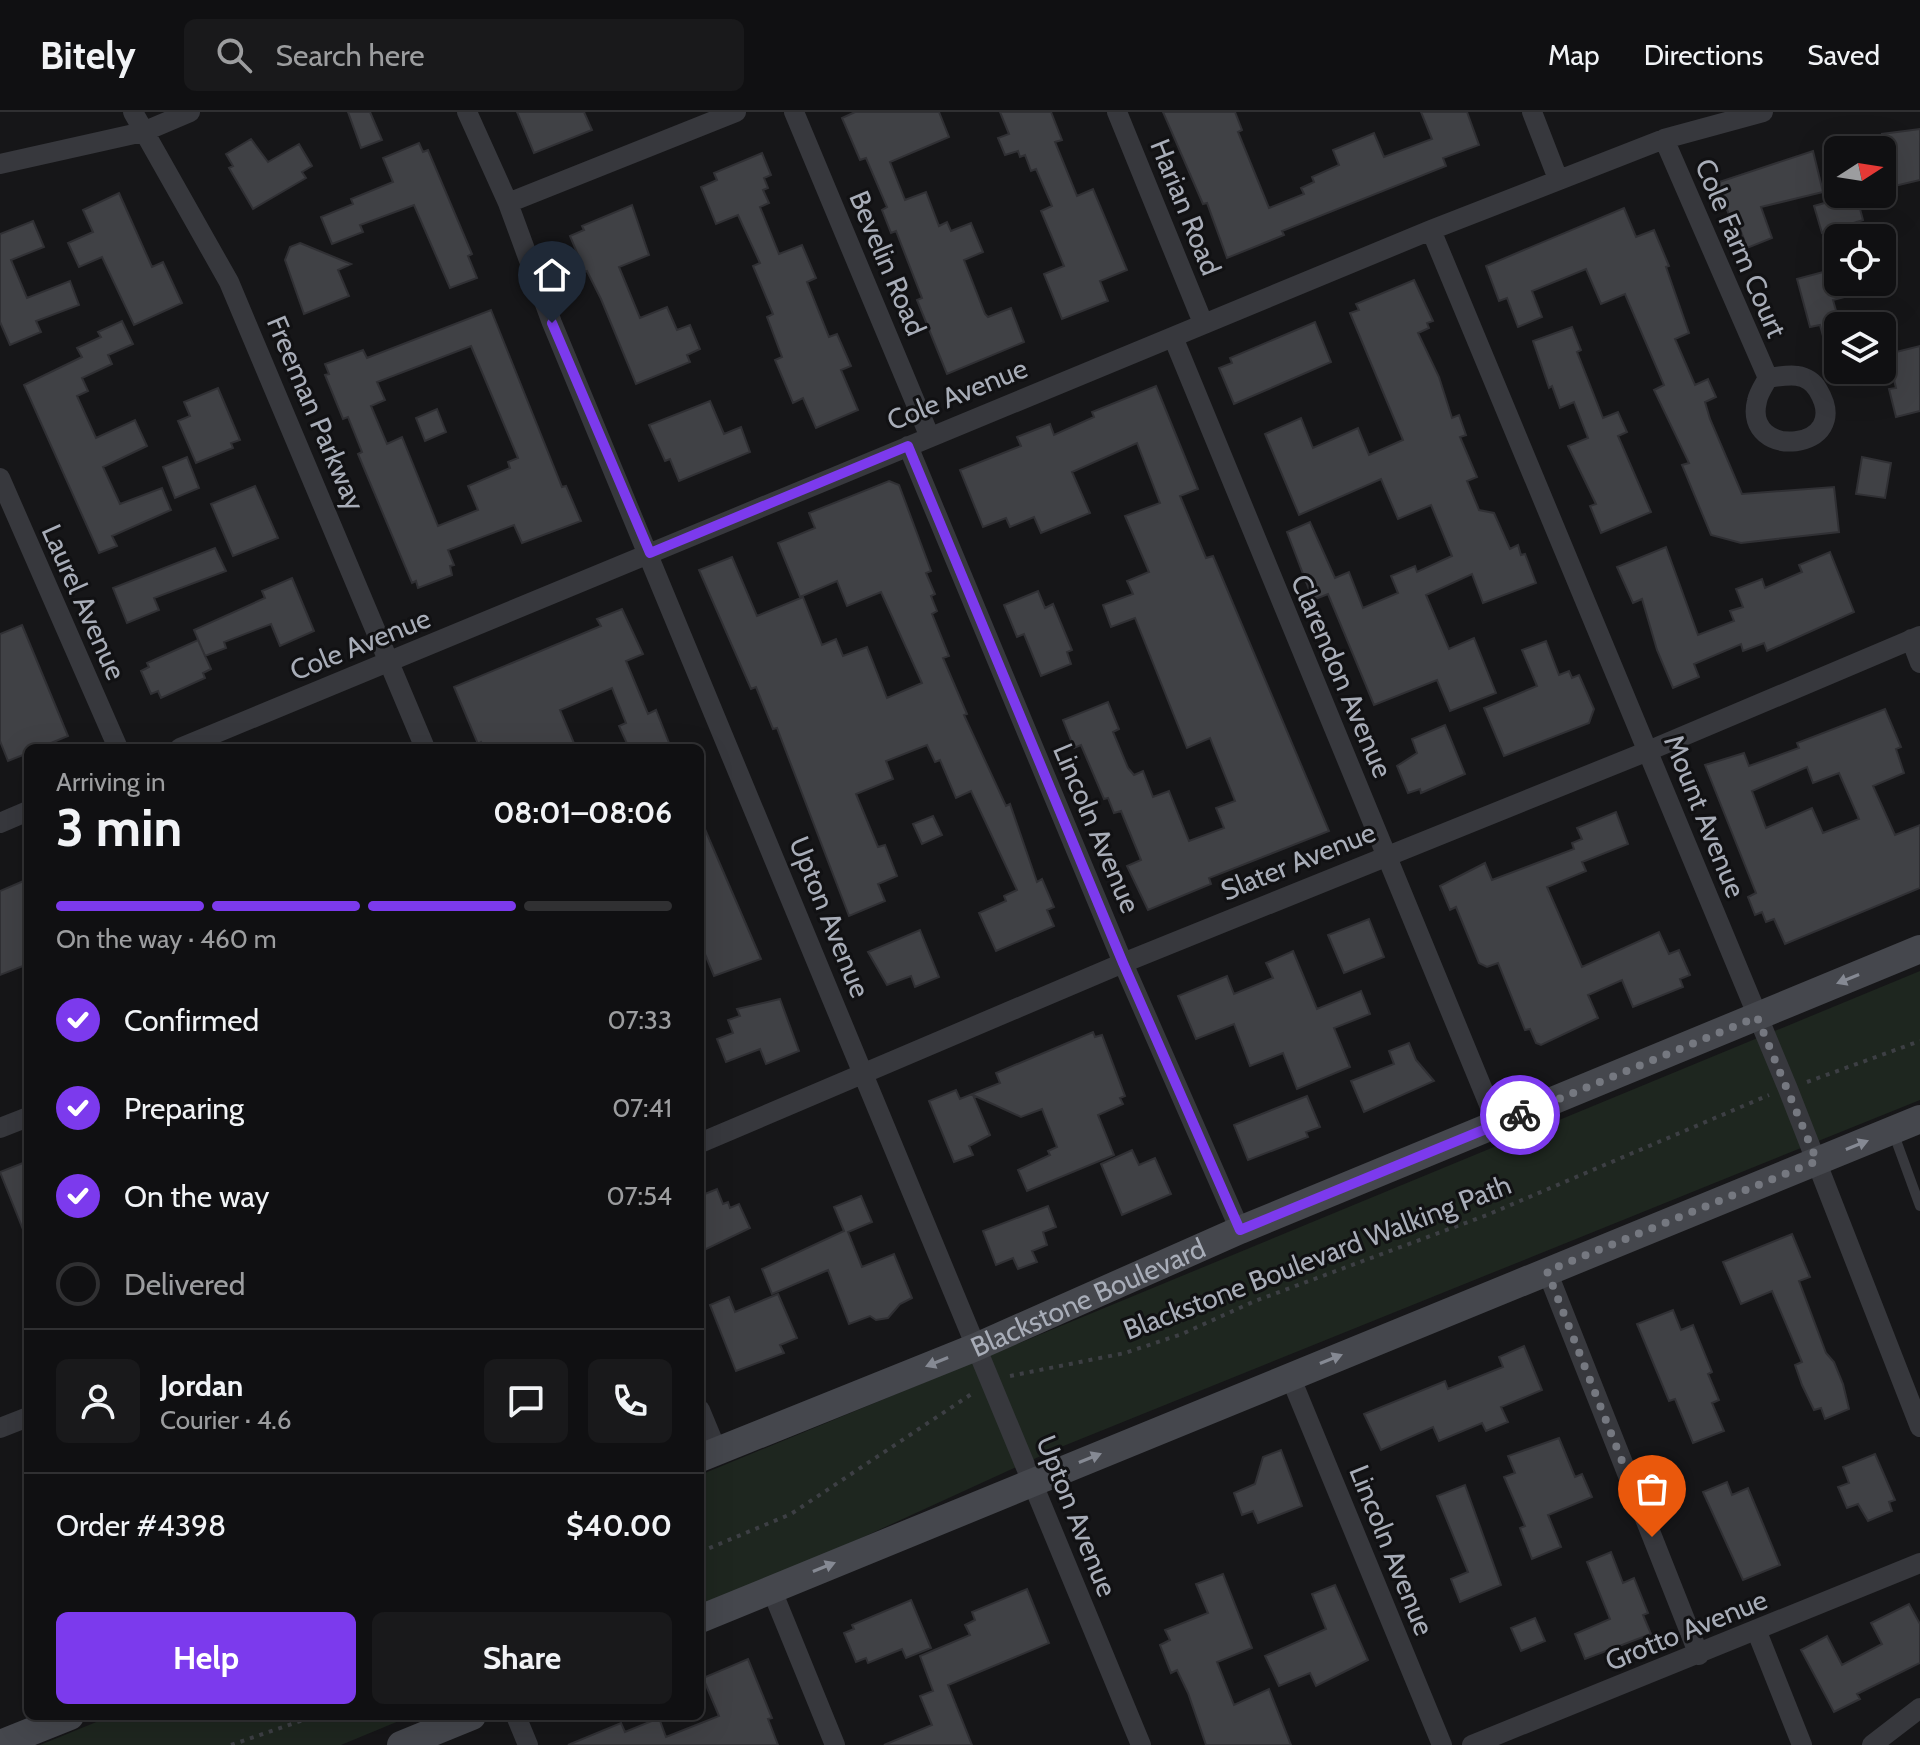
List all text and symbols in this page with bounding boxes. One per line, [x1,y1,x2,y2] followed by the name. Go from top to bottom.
[184,19,744,91] search box
[40,32,136,79] text: Bitely
[212,33,256,77] icon: search
[276,37,425,74] text: Search here
[1548,38,1600,72] text: Map
[1644,38,1763,72] text: Directions
[1807,38,1880,72] text: Saved
[1143,134,1229,280] street label: Harian Road
[1824,136,1896,208] north arrow
[1824,136,1896,384] map controls
[1688,154,1794,342] street label: Cole Farm Court
[842,185,934,341] street label: Bevelin Road
[1824,224,1896,296] button: locate
[518,241,586,323] pin
[530,253,574,297] icon: home
[260,311,372,515] street label: Freeman Parkway
[1824,312,1896,384] button: layers
[882,350,1032,438] street label: Cole Avenue
[35,519,133,685] street label: Laurel Avenue
[1284,569,1400,783] street label: Clarendon Avenue
[285,600,435,688] street label: Cole Avenue
[1657,730,1753,902] street label: Mount Avenue
[1046,738,1148,918] street label: Lincoln Avenue
[56,766,166,798] text: Arriving in
[493,794,672,831] text: 08:01–08:06
[56,796,182,859] text: 3 min
[1216,815,1380,907] street label: Slater Avenue
[782,832,878,1002] street label: Upton Avenue
[56,923,277,955] text: On the way · 460 m
[1836,973,1860,986] one-way arrow
[56,998,100,1042] icon: check
[124,1002,259,1039] text: Confirmed
[608,1004,672,1036] text: 07:33
[1480,1075,1560,1155] courier
[56,1086,100,1130] icon: check
[124,1090,244,1127] text: Preparing
[612,1092,672,1124] text: 07:41
[1498,1093,1542,1137] icon: bike
[1845,1138,1869,1151] one-way arrow
[1118,1167,1516,1347] street label: Blackstone Boulevard Walking Path
[56,1174,100,1218] icon: check
[124,1178,269,1215] text: On the way
[607,1180,672,1212] text: 07:54
[965,1231,1211,1364] street label: Blackstone Boulevard
[124,1266,245,1303] text: Delivered
[1319,1353,1343,1366] one-way arrow
[925,1356,949,1369] one-way arrow
[56,1359,140,1443] button: person
[484,1359,568,1443] button: chat
[588,1359,672,1443] button: phone
[160,1367,243,1404] text: Jordan
[160,1404,292,1436] text: Courier · 4.6
[1029,1431,1125,1601] street label: Upton Avenue
[1078,1452,1102,1465] one-way arrow
[1618,1455,1686,1537] pin
[1342,1460,1442,1640] street label: Lincoln Avenue
[1630,1467,1674,1511] icon: bag
[56,1507,226,1544] text: Order #4398
[566,1507,672,1544] text: $40.00
[812,1560,836,1573] one-way arrow
[1600,1582,1772,1678] street label: Grotto Avenue
[56,1612,356,1704] button: Help
[372,1612,672,1704] button: Share

